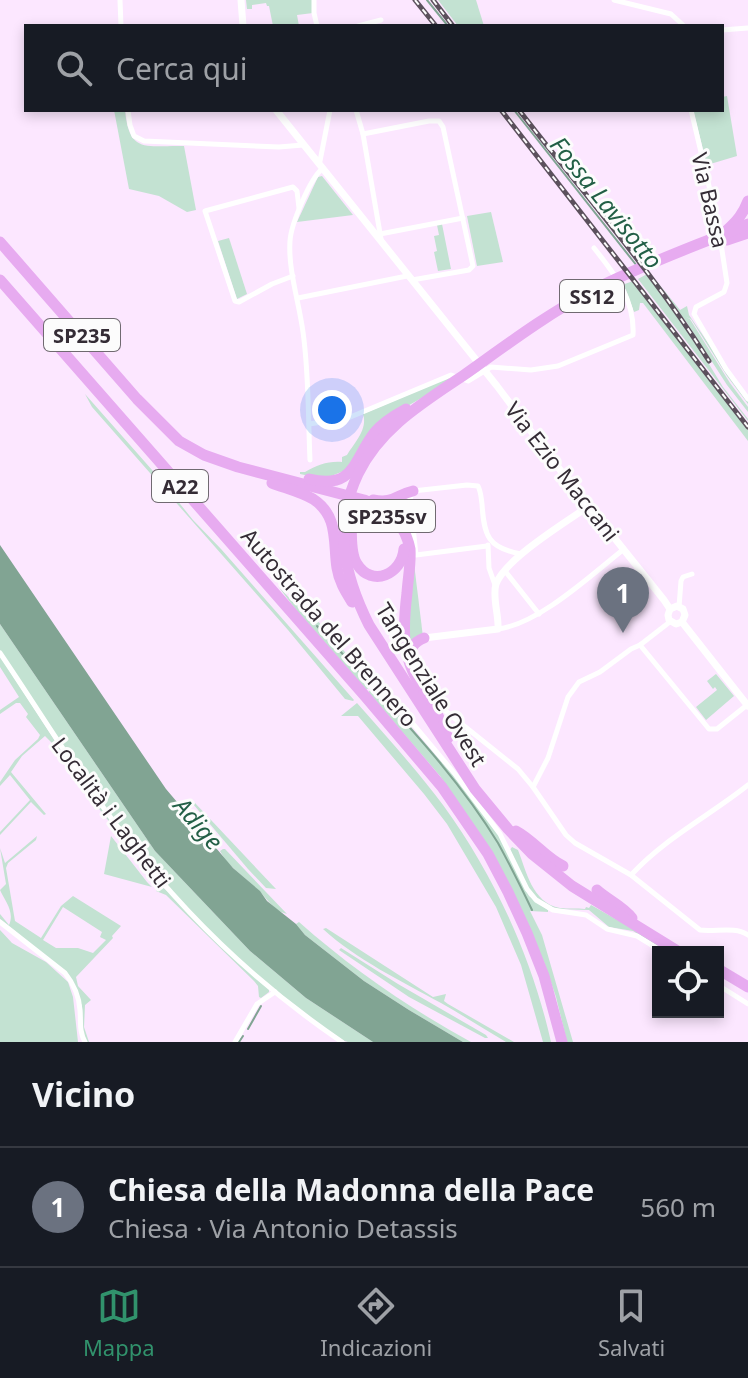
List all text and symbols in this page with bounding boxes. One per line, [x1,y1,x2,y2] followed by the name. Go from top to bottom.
[24,24,724,112] search box
[52,46,96,90] icon: search
[116,48,247,89] text: Cerca qui
[543,129,671,275] water label: Fossa Lavisotto
[685,149,737,251] street label: Via Bassa
[560,280,624,312] road number: SS12
[44,319,120,351] road number: SP235
[312,390,352,430] your location
[499,395,627,547] street label: Via Ezio Maccani
[152,470,208,502] road number: A22
[339,500,435,532] road number: SP235sv
[235,521,425,733] street label: Autostrada del Brennero
[597,567,649,633] pin: 1
[370,597,494,771] street label: Tangenziale Ovest
[45,731,179,893] street label: Località i Laghetti
[166,788,231,856] water label: Adige
[652,946,724,1018] map controls
[652,946,724,1018] button: locate
[32,1071,135,1117] text: Vicino
[108,1169,594,1210] text: Chiesa della Madonna della Pace
[51,1189,65,1225] text: 1
[640,1189,716,1225] text: 560 m
[108,1210,458,1246] text: Chiesa · Via Antonio Detassis
[83,1284,155,1362] tab: Mappa
[320,1284,432,1362] tab: Indicazioni
[598,1284,665,1362] tab: Salvati

